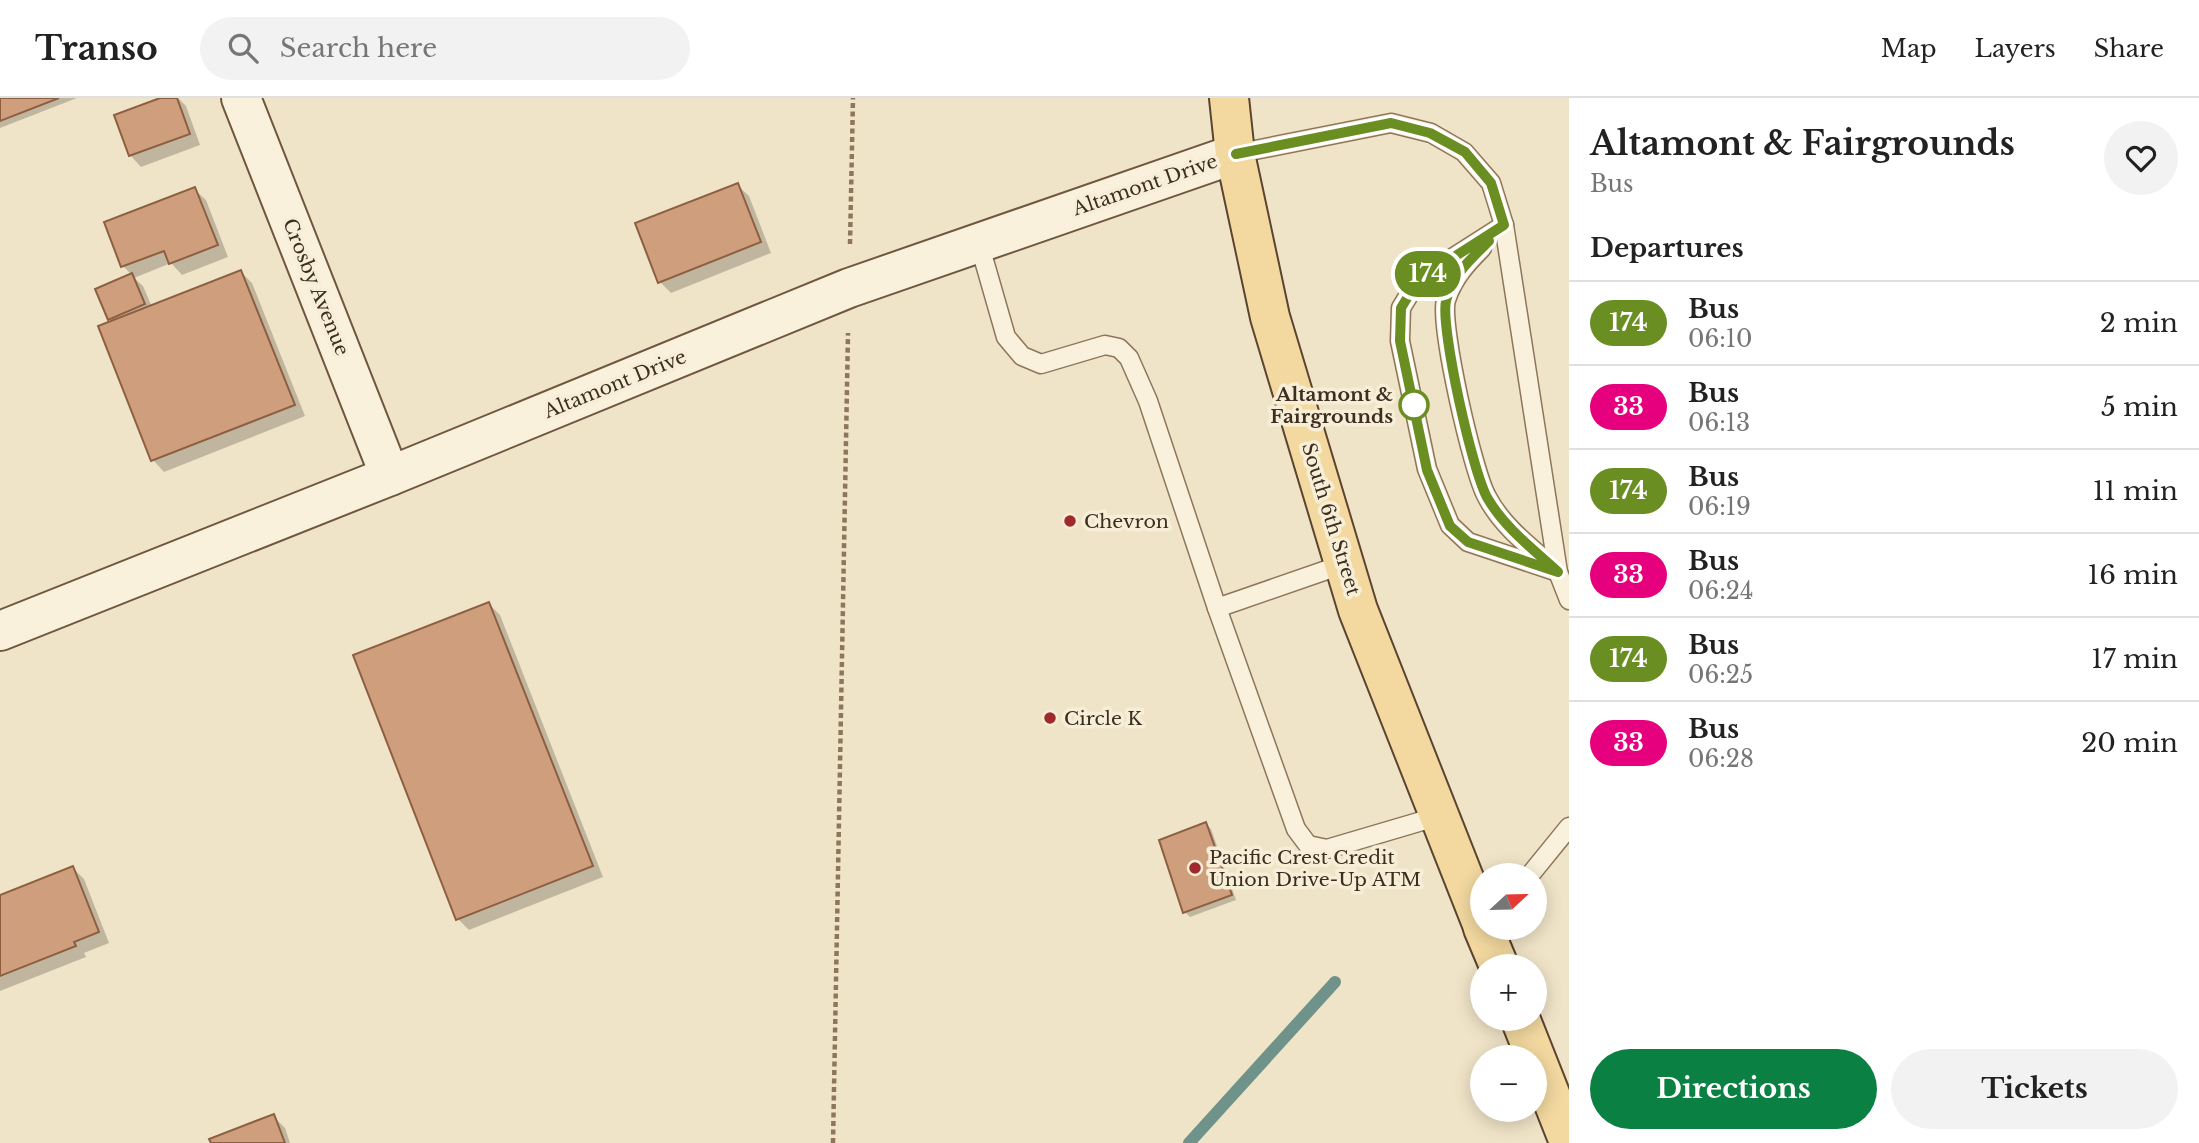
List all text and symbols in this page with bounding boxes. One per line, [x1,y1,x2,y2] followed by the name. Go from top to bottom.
[200,17,690,80] search box
[35,28,158,69] text: Transo
[224,29,262,67] icon: search
[280,32,437,64] text: Search here
[1881,34,1937,63] text: Map
[1975,34,2056,63] text: Layers
[2094,34,2164,63] text: Share
[2104,121,2178,195] button: heart
[1590,123,2015,164] text: Altamont & Fairgrounds
[1069,149,1220,221] street label: Altamont Drive
[1590,170,1633,198] text: Bus
[278,215,354,359] street label: Crosby Avenue
[1590,232,1744,264] text: Departures
[1388,251,1468,297] line badge: 174
[1409,259,1447,288] text: 174
[1688,293,1739,325] text: Bus
[2100,307,2178,339] text: 2 min
[1609,308,1648,337] text: 174
[1688,325,1752,353] text: 06:10
[540,345,689,423] street label: Altamont Drive
[1688,377,1739,409] text: Bus
[1270,383,1393,428] place label: Altamont & Fairgrounds
[1399,390,1429,420] marker: Altamont & Fairgrounds
[2101,391,2178,423] text: 5 min
[1613,392,1644,421] text: 33
[1688,409,1750,437] text: 06:13
[1297,440,1365,599] street label: South 6th Street
[1688,461,1739,493] text: Bus
[2093,475,2178,507] text: 11 min
[1609,476,1648,505] text: 174
[1688,493,1751,521] text: 06:19
[1084,510,1169,533] place label: Chevron
[1062,513,1078,529] marker: Chevron
[1688,545,1739,577] text: Bus
[2088,559,2178,591] text: 16 min
[1613,560,1644,589] text: 33
[1688,577,1753,605] text: 06:24
[1688,629,1739,661] text: Bus
[2091,643,2178,675] text: 17 min
[1609,644,1648,673] text: 174
[1688,661,1753,689] text: 06:25
[1064,707,1143,730] place label: Circle K
[1042,710,1058,726] marker: Circle K
[1688,713,1739,745] text: Bus
[2081,727,2178,759] text: 20 min
[1613,728,1644,757] text: 33
[1688,745,1754,773] text: 06:28
[1209,846,1421,891] place label: Pacific Crest Credit Union Drive-Up ATM
[1187,860,1203,876] marker: Pacific Crest Credit Union Drive-Up ATM
[1470,863,1547,940] north arrow
[1470,863,1547,1122] map controls
[1470,954,1547,1031] button: +
[1470,1045,1547,1122] button: −
[1590,1049,1877,1129] button: Directions
[1891,1049,2178,1129] button: Tickets

